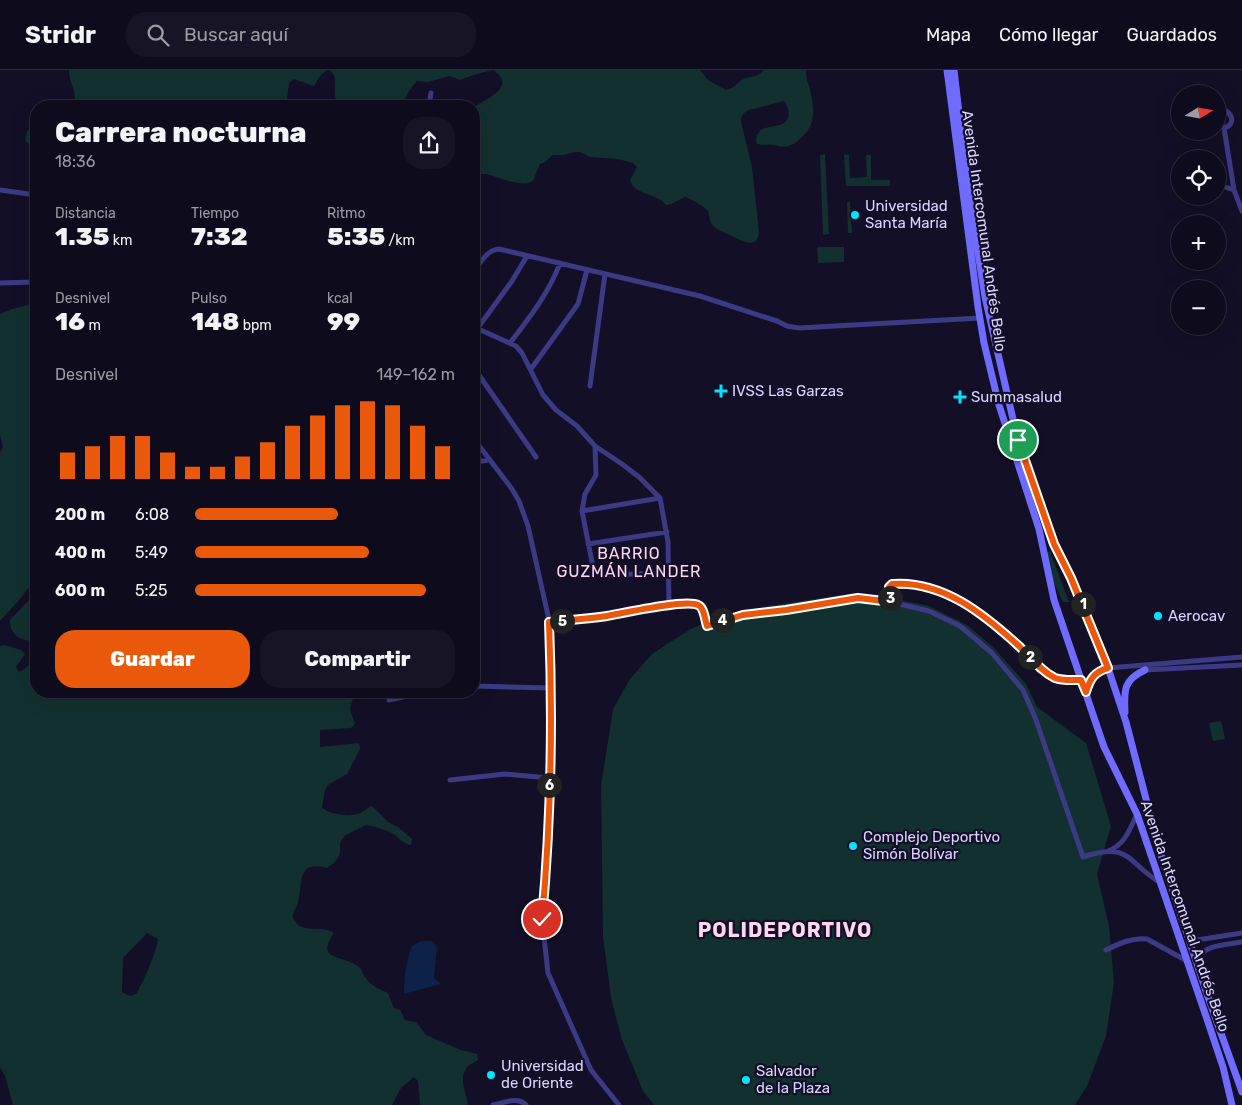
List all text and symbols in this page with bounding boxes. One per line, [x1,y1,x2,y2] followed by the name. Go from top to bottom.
[126,12,476,57] search box
[25,21,96,49] text: Stridr
[144,21,172,49] icon: search
[184,23,288,46] text: Buscar aquí
[926,24,971,46] text: Mapa
[999,24,1098,46] text: Cómo llegar
[1126,24,1217,46] text: Guardados
[1171,85,1226,140] north arrow
[1171,85,1226,335] map controls
[958,109,1010,353] street label: Avenida Intercomunal Andrés Bello
[55,116,307,149] text: Carrera nocturna
[403,117,455,169] button: share
[1171,150,1226,205] button: locate
[55,152,95,171] text: 18:36
[865,197,948,232] place label: Universidad Santa María
[55,205,116,222] text: Distancia
[191,205,239,222] text: Tiempo
[327,205,366,222] text: Ritmo
[849,209,861,221] marker: Universidad Santa María
[1171,215,1226,270] button: +
[55,222,109,251] text: 1.35
[191,222,248,251] text: 7:32
[327,222,385,251] text: 5:35
[109,232,133,249] text: km
[385,232,415,249] text: /km
[1171,280,1226,335] button: −
[55,290,110,307] text: Desnivel
[191,290,227,307] text: Pulso
[327,290,353,307] text: kcal
[55,307,85,336] text: 16
[191,307,239,336] text: 148
[327,307,360,336] text: 99
[85,317,101,334] text: m
[239,317,272,334] text: bpm
[55,365,118,384] text: Desnivel
[376,365,455,384] text: 149–162 m
[732,382,844,400] place label: IVSS Las Garzas
[714,384,728,398] marker: IVSS Las Garzas
[971,388,1062,406] place label: Summasalud
[953,390,967,404] marker: Summasalud
[997,419,1039,461] pin
[1004,426,1032,454] icon: arrive
[55,505,105,524] text: 200 m
[135,505,169,524] text: 6:08
[55,543,106,562] text: 400 m
[135,543,168,562] text: 5:49
[556,544,702,581] district label: BARRIO GUZMÁN LANDER
[55,581,105,600] text: 600 m
[135,581,168,600] text: 5:25
[878,586,902,610] pin: 3
[886,590,895,607] text: 3
[1070,592,1096,616] pin: 1
[1080,596,1087,613] text: 1
[1168,607,1225,625] place label: Aerocav
[550,608,574,634] pin: 5
[710,608,734,632] pin: 4
[1152,610,1164,622] marker: Aerocav
[718,612,727,629] text: 4
[558,613,567,630] text: 5
[55,630,250,688] button: Guardar
[260,630,455,688] button: Compartir
[1018,644,1042,670] pin: 2
[1026,649,1035,666] text: 2
[536,772,562,798] pin: 6
[545,777,554,794] text: 6
[1137,798,1233,1034] street label: Avenida Intercomunal Andrés Bello
[863,828,1000,863] place label: Complejo Deportivo Simón Bolívar
[847,840,859,852] marker: Complejo Deportivo Simón Bolívar
[521,898,563,940] pin
[528,905,556,933] icon: check
[698,918,872,942] district label: POLIDEPORTIVO
[501,1057,584,1092] place label: Universidad de Oriente
[756,1062,830,1097] place label: Salvador de la Plaza
[485,1069,497,1081] marker: Universidad de Oriente
[740,1074,752,1086] marker: Salvador de la Plaza

